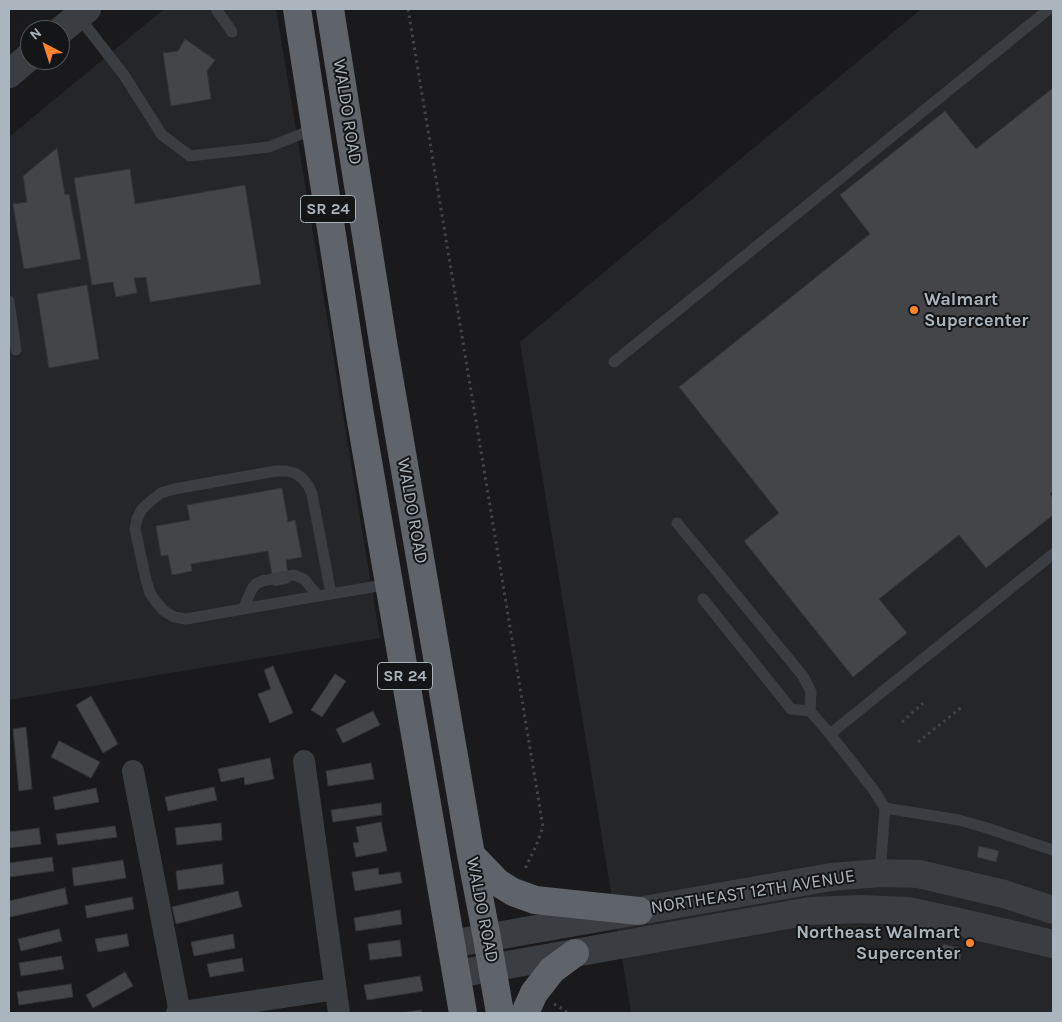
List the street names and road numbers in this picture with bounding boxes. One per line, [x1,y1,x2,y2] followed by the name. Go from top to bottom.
[328,58,366,166] street label: WALDO ROAD
[300,195,356,222] road number: SR 24
[392,456,432,566] street label: WALDO ROAD
[378,662,432,689] road number: SR 24
[461,855,503,965] street label: WALDO ROAD
[649,865,857,919] street label: NORTHEAST 12TH AVENUE

